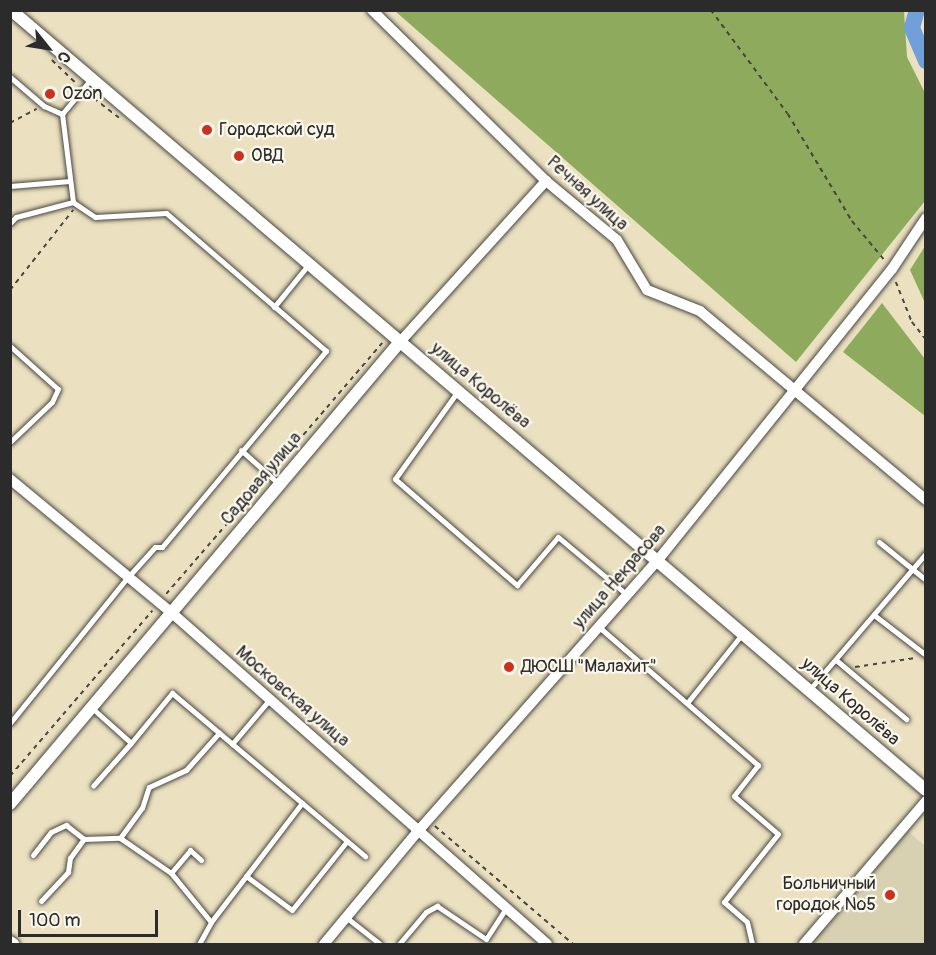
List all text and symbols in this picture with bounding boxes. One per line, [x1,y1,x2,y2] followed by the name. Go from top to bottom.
[18,18,78,78] north arrow
[52,48,75,66] text: С
[62,83,102,105] place label: Ozon
[43,87,57,101] marker: Ozon
[219,119,335,141] place label: Городской суд
[200,123,214,137] marker: Городской суд
[251,145,283,167] place label: ОВД
[232,149,246,163] marker: ОВД
[542,152,632,236] street label: Речная улица
[426,338,534,434] street label: улица Королёва
[217,428,307,530] street label: Садовая улица
[569,520,671,634] street label: улица Некрасова
[231,642,353,752] street label: Московская улица
[796,653,904,751] street label: улица Королёва
[521,656,657,678] place label: ДЮСШ "Малахит"
[502,660,516,674] marker: ДЮСШ "Малахит"
[777,874,876,916] place label: Больничный городок №5
[881,886,899,904] marker: Больничный городок №5
[21,898,160,936] scale bar
[29,909,81,932] text: 100 m

